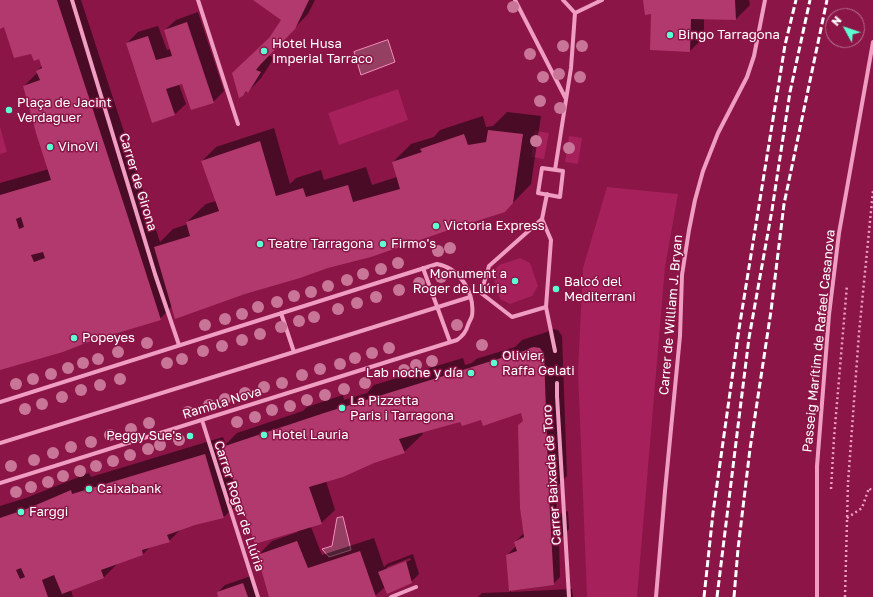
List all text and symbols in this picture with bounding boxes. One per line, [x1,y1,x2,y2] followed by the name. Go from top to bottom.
[825,8,865,48] north arrow
[829,13,844,28] text: N
[678,27,780,43] place label: Bingo Tarragona
[665,30,675,40] marker: Bingo Tarragona
[272,36,373,67] place label: Hotel Husa Imperial Tarraco
[259,46,269,56] marker: Hotel Husa Imperial Tarraco
[17,95,112,126] place label: Plaça de Jacint Verdaguer
[4,105,14,115] marker: Plaça de Jacint Verdaguer
[116,131,160,233] street label: Carrer de Girona
[58,139,98,155] place label: VinoVi
[45,142,55,152] marker: VinoVi
[444,218,545,234] place label: Victoria Express
[431,221,441,231] marker: Victoria Express
[800,229,838,453] street label: Passeig Marítim de Rafael Casanova
[656,234,686,396] street label: Carrer de William J. Bryan
[268,236,373,252] place label: Teatre Tarragona
[391,236,436,252] place label: Firmo's
[255,239,265,249] marker: Teatre Tarragona
[378,239,388,249] marker: Firmo's
[413,266,507,297] place label: Monument a Roger de Llúria
[564,274,636,305] place label: Balcó del Mediterrani
[510,276,520,286] marker: Monument a Roger de Llúria
[551,284,561,294] marker: Balcó del Mediterrani
[82,330,135,346] place label: Popeyes
[69,333,79,343] marker: Popeyes
[502,348,575,379] place label: Olivier, Raffa Gelati
[489,358,499,368] marker: Olivier, Raffa Gelati
[366,365,463,381] place label: Lab noche y día
[466,368,476,378] marker: Lab noche y día
[181,384,263,422] street label: Rambla Nova
[350,393,454,424] place label: La Pizzetta Paris i Tarragona
[337,403,347,413] marker: La Pizzetta Paris i Tarragona
[539,404,565,546] street label: Carrer Baixada de Toro
[272,427,348,443] place label: Hotel Lauria
[106,428,182,444] place label: Peggy Sue's
[259,430,269,440] marker: Hotel Lauria
[185,431,195,441] marker: Peggy Sue's
[211,439,267,573] street label: Carrer Roger de Llúria
[97,481,162,497] place label: Caixabank
[84,484,94,494] marker: Caixabank
[29,504,68,520] place label: Farggi
[16,507,26,517] marker: Farggi

